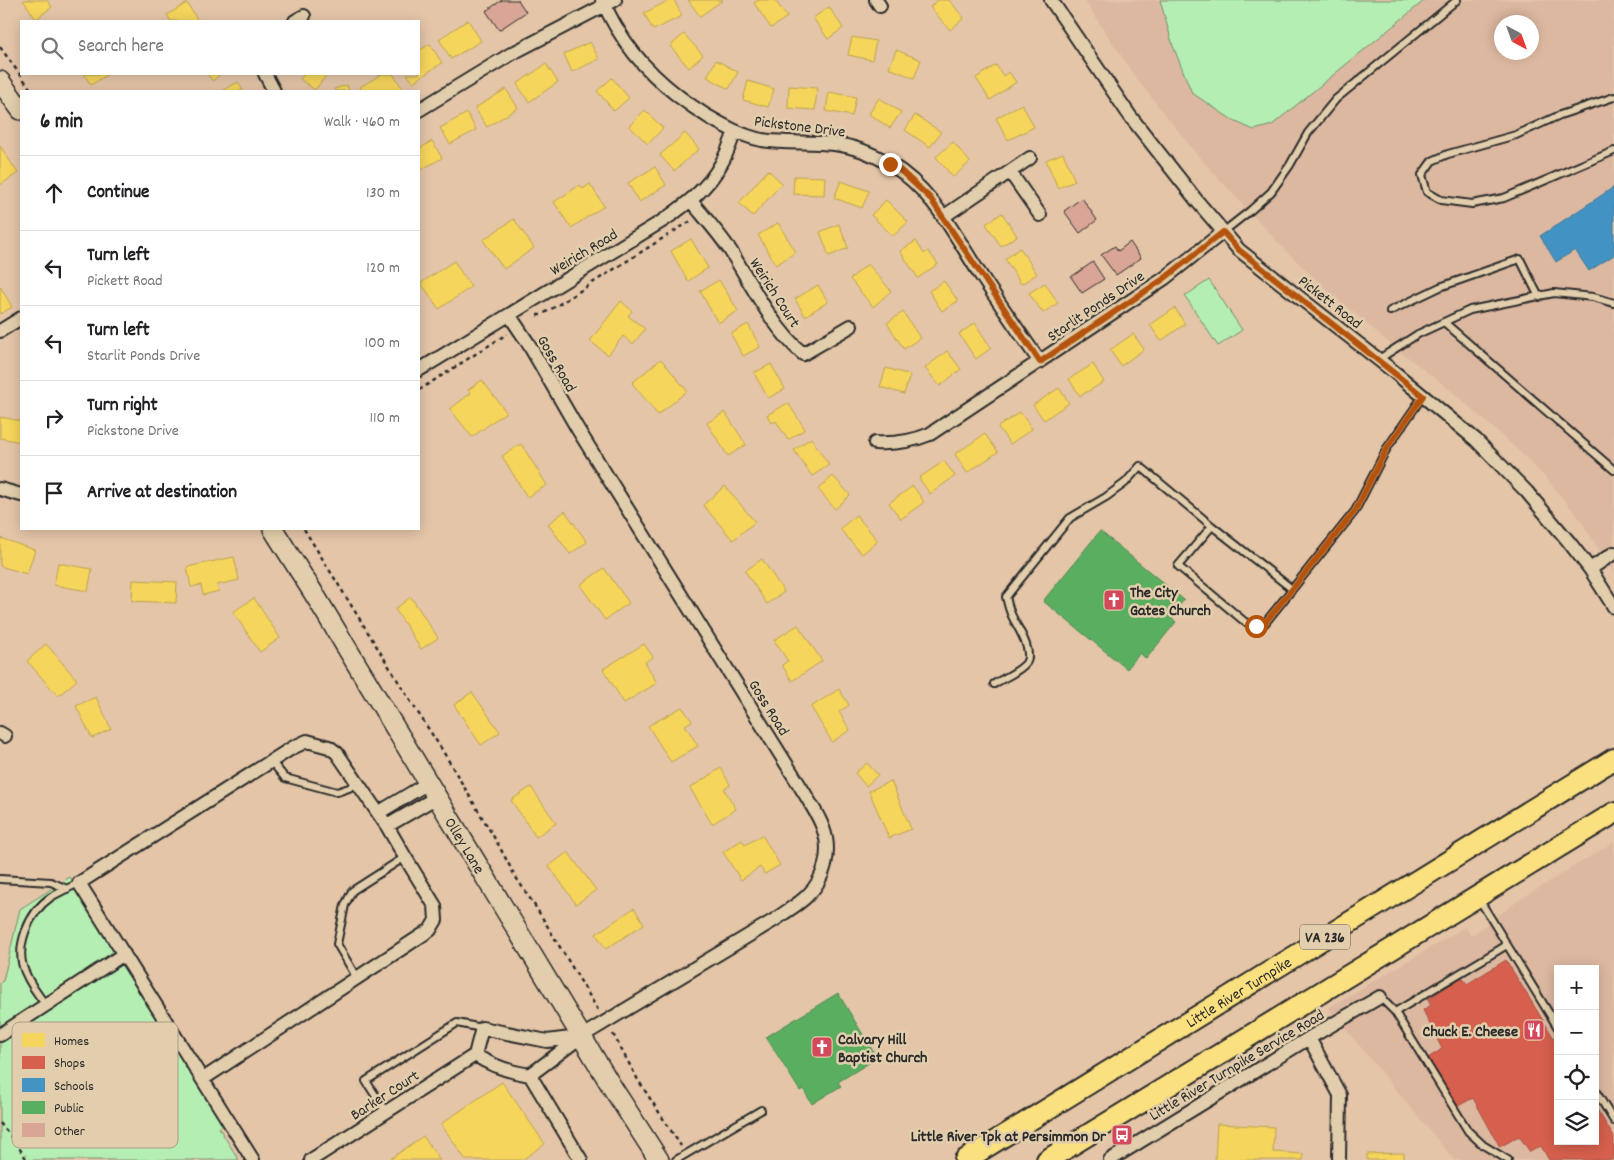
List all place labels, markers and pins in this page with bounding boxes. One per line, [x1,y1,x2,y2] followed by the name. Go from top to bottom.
[1130,582,1211,623] place label: The City Gates Church
[1102,588,1126,612] church icon: The City Gates Church
[1522,1018,1546,1042] restaurant icon: Chuck E. Cheese
[1423,1021,1518,1044] place label: Chuck E. Cheese
[838,1029,927,1070] place label: Calvary Hill Baptist Church
[810,1035,834,1059] church icon: Calvary Hill Baptist Church
[1110,1123,1134,1147] bus stop icon: Little River Tpk at Persimmon Dr
[911,1126,1107,1149] place label: Little River Tpk at Persimmon Dr

